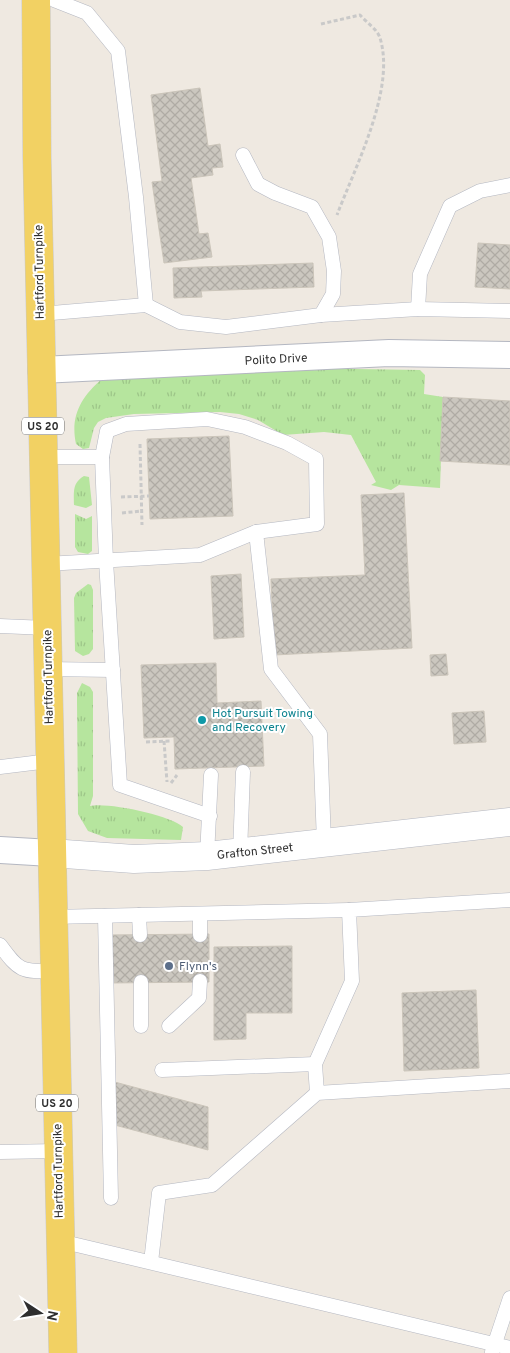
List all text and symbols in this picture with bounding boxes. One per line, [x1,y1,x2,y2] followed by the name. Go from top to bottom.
[31,224,49,319] street label: Hartford Turnpike
[244,350,308,370] street label: Polito Drive
[22,418,64,434] road number: US 20
[40,629,58,724] street label: Hartford Turnpike
[212,706,313,736] place label: Hot Pursuit Towing and Recovery
[196,714,208,726] marker: Hot Pursuit Towing and Recovery
[216,840,294,864] street label: Grafton Street
[179,959,217,975] place label: Flynn's
[163,960,175,972] marker: Flynn's
[36,1094,78,1112] road number: US 20
[50,1123,68,1218] street label: Hartford Turnpike
[15,1288,65,1338] north arrow
[42,1309,61,1322] text: N

